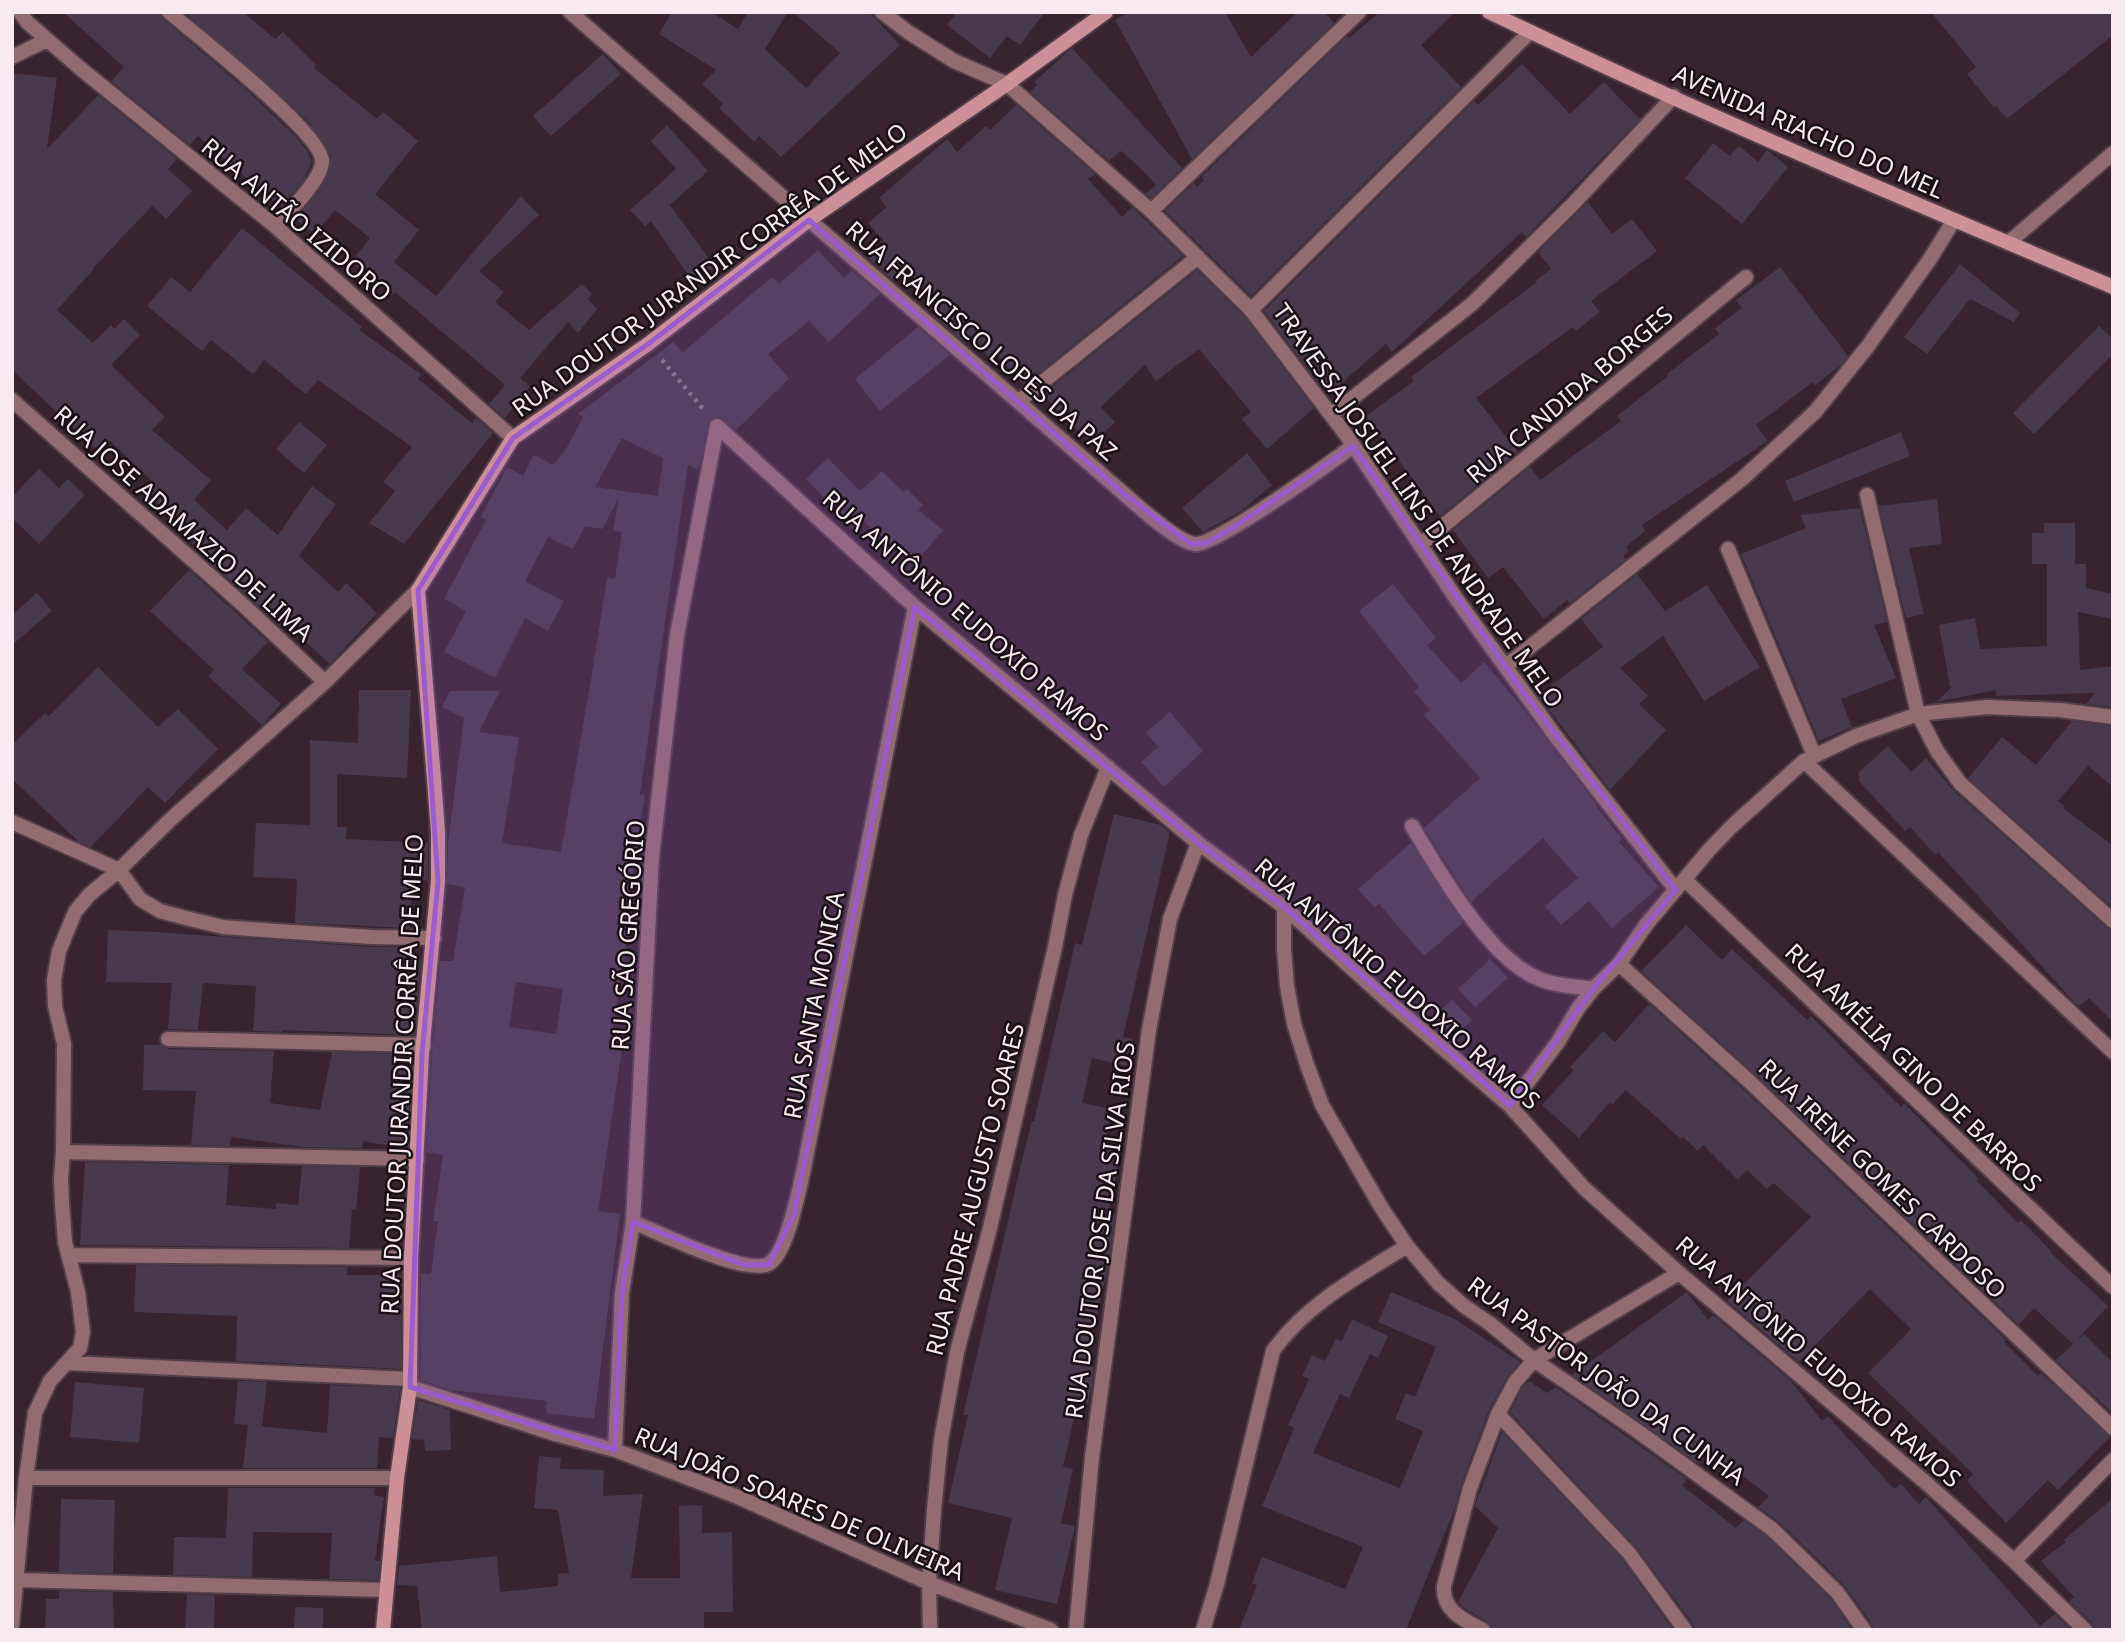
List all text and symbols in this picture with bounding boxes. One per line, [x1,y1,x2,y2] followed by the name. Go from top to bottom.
[1668,56,1950,206] street label: AVENIDA RIACHO DO MEL
[505,114,913,424] street label: RUA DOUTOR JURANDIR CORRÊA DE MELO
[195,130,399,308] street label: RUA ANTÃO IZIDORO
[839,213,1125,467] street label: RUA FRANCISCO LOPES DA PAZ
[1266,296,1572,714] street label: TRAVESSA JOSUEL LINS DE ANDRADE MELO
[1459,298,1679,490] street label: RUA CANDIDA BORGES
[47,398,321,649] street label: RUA JOSE ADAMAZIO DE LIMA
[816,482,1116,748] street label: RUA ANTÔNIO EUDOXIO RAMOS
[602,819,652,1051] street label: RUA SÃO GREGÓRIO
[372,833,430,1315] street label: RUA DOUTOR JURANDIR CORRÊA DE MELO
[1248,850,1548,1116] street label: RUA ANTÔNIO EUDOXIO RAMOS
[775,888,851,1122] street label: RUA SANTA MONICA
[1778,935,2050,1199] street label: RUA AMÉLIA GINO DE BARROS
[917,1019,1031,1359] street label: RUA PADRE AUGUSTO SOARES
[1056,1039,1142,1421] street label: RUA DOUTOR JOSE DA SILVA RIOS
[1752,1051,2014,1305] street label: RUA IRENE GOMES CARDOSO
[1669,1228,1969,1494] street label: RUA ANTÔNIO EUDOXIO RAMOS
[1461,1268,1753,1492] street label: RUA PASTOR JOÃO DA CUNHA
[630,1418,971,1588] street label: RUA JOÃO SOARES DE OLIVEIRA

